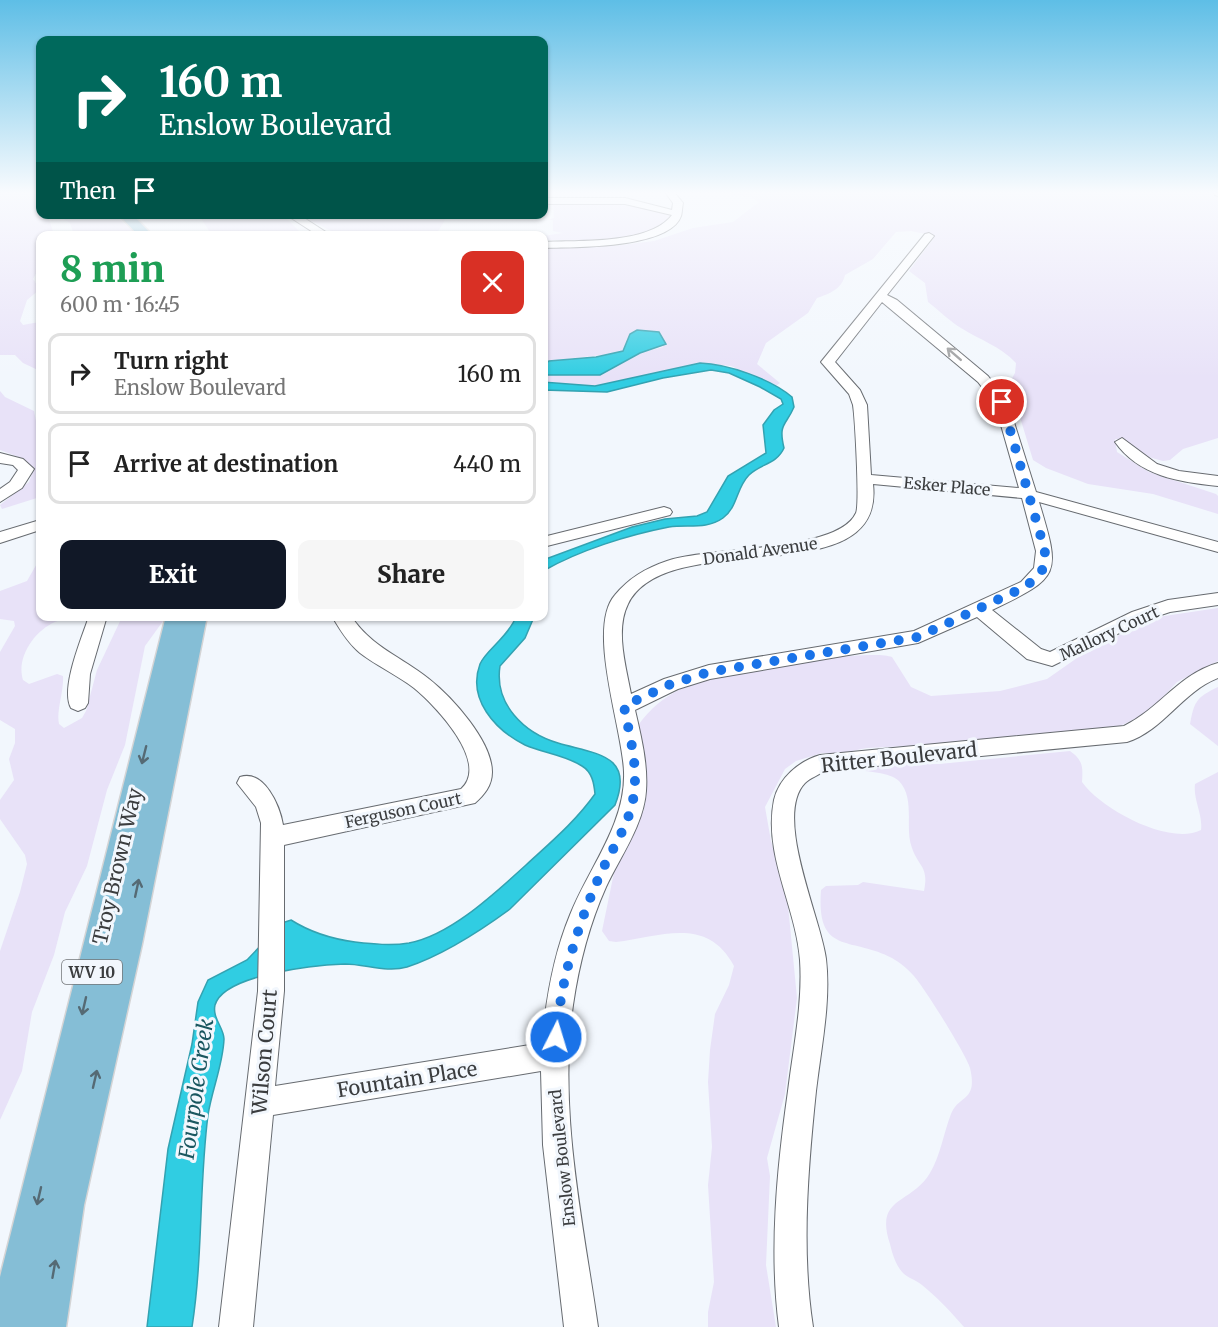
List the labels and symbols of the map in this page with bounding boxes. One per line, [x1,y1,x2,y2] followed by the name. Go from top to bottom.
[946,348,962,361] one-way arrow
[976,376,1027,427] pin
[903,472,991,500] street label: Esker Place
[701,533,819,569] street label: Donald Avenue
[1056,601,1162,665] street label: Mallory Court
[820,736,978,778] street label: Ritter Boulevard
[137,745,149,764] one-way arrow
[87,785,147,947] street label: Troy Brown Way
[343,788,464,832] street label: Ferguson Court
[132,879,144,898] one-way arrow
[62,960,122,984] road number: WV 10
[246,988,282,1117] street label: Wilson Court
[78,996,90,1015] one-way arrow
[524,1005,588,1069] position arrow
[173,1017,219,1162] water label: Fourpole Creek
[335,1056,479,1102] street label: Fountain Place
[89,1069,101,1088] one-way arrow
[545,1088,579,1228] street label: Enslow Boulevard
[33,1186,45,1205] one-way arrow
[49,1260,60,1280] one-way arrow

